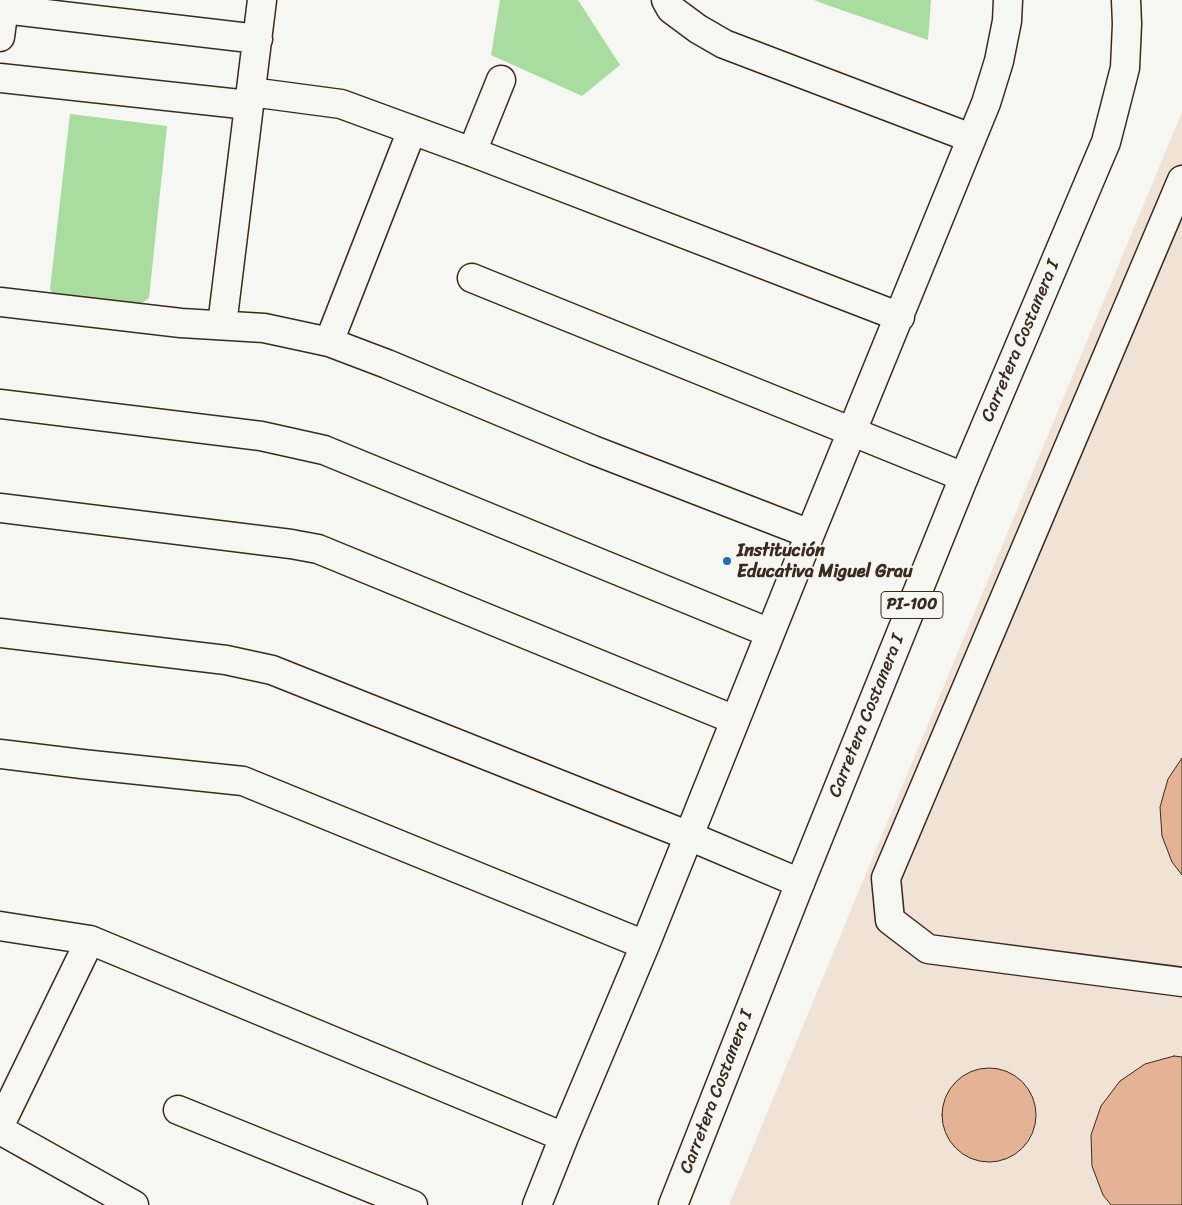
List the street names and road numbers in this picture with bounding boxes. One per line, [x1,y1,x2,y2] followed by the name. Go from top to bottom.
[977,257,1065,425] street label: Carretera Costanera I
[881,592,943,618] road number: PI-100
[824,632,910,800] street label: Carretera Costanera I
[676,1007,758,1177] street label: Carretera Costanera I

